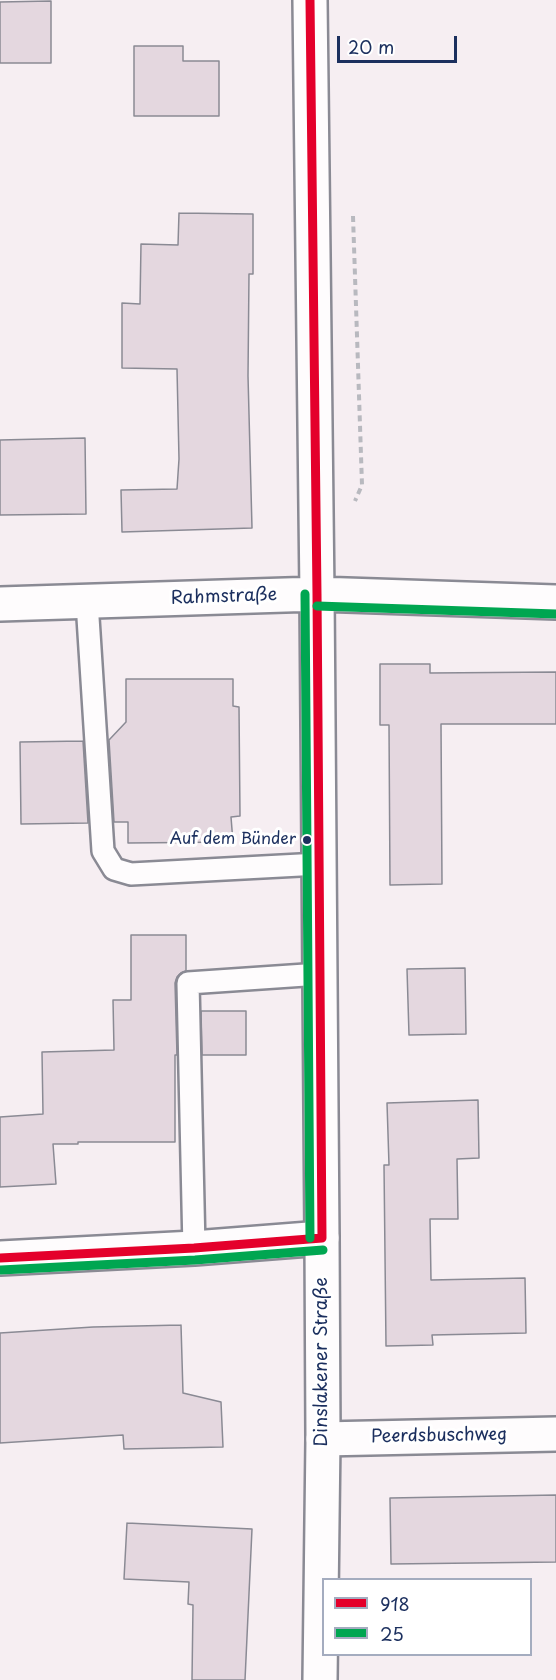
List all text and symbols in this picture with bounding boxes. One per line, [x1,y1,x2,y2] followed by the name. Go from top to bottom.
[340,24,460,62] scale bar
[348,33,394,60] text: 20 m
[171,584,277,610] street label: Rahmstraße
[170,830,296,850] place label: Auf dem Bünder
[301,834,313,846] marker: Auf dem Bünder
[311,1277,333,1447] street label: Dinslakener Straße
[371,1424,507,1448] street label: Peerdsbuschweg
[322,1578,532,1656] legend
[380,1590,410,1617] text: 918
[380,1620,404,1647] text: 25

